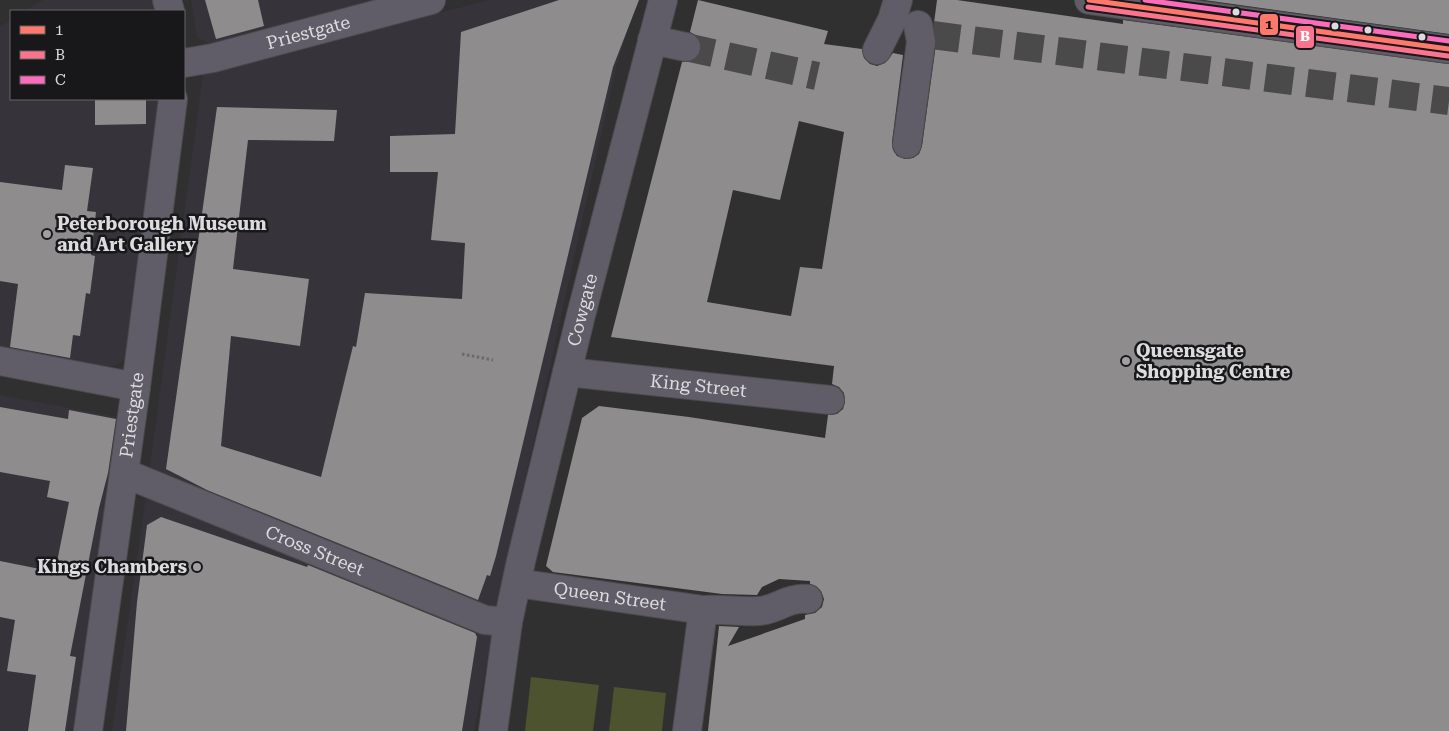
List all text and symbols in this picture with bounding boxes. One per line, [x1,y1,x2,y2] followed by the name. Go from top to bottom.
[1231,7,1241,17] unlabelled marker
[10,10,185,100] legend
[264,11,352,53] street label: Priestgate
[1259,13,1279,36] line badge: 1
[1265,16,1273,32] text: 1
[55,21,63,39] text: 1
[1330,21,1340,31] unlabelled marker
[1295,25,1315,49] line badge: B
[1363,25,1373,35] unlabelled marker
[1300,28,1310,44] text: B
[1417,32,1427,42] unlabelled marker
[55,46,65,64] text: B
[55,71,66,89] text: C
[57,213,267,255] place label: Peterborough Museum and Art Gallery
[41,228,53,240] marker: Peterborough Museum and Art Gallery
[563,271,601,348] street label: Cowgate
[1136,340,1291,382] place label: Queensgate Shopping Centre
[1120,355,1132,367] marker: Queensgate Shopping Centre
[649,370,748,401] street label: King Street
[115,371,148,459] street label: Priestgate
[263,521,368,580] street label: Cross Street
[37,556,187,577] place label: Kings Chambers
[191,561,203,573] marker: Kings Chambers
[553,577,668,615] street label: Queen Street

